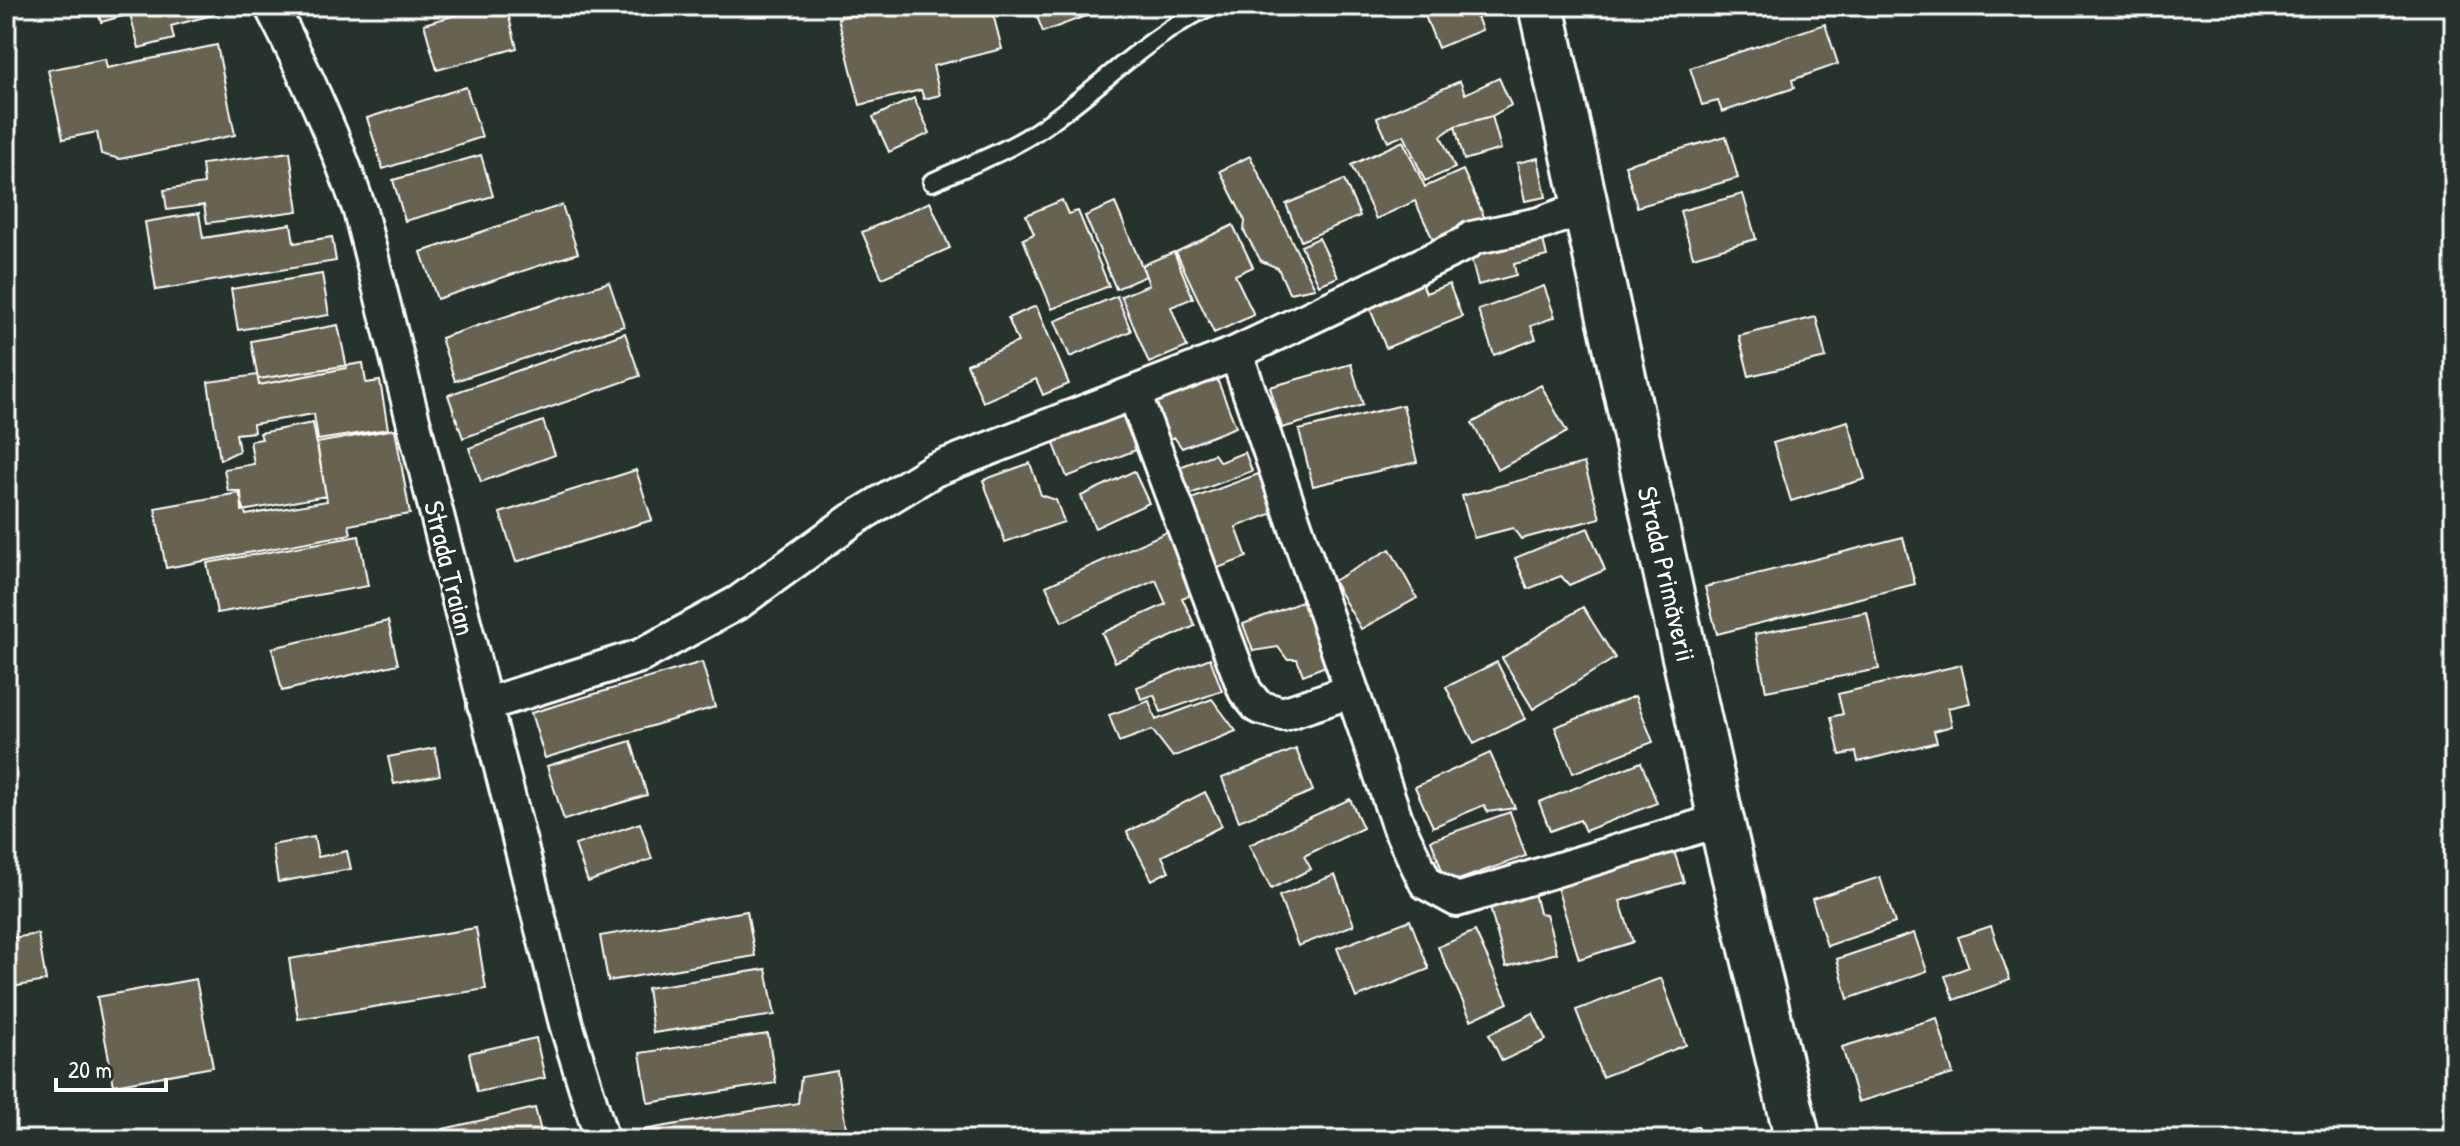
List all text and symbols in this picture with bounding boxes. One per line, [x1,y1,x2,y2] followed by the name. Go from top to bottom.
[1628,483,1706,665] street label: Strada Primăverii
[415,497,485,639] street label: Strada Traian
[56,1042,166,1092] scale bar
[68,1053,112,1085] text: 20 m

